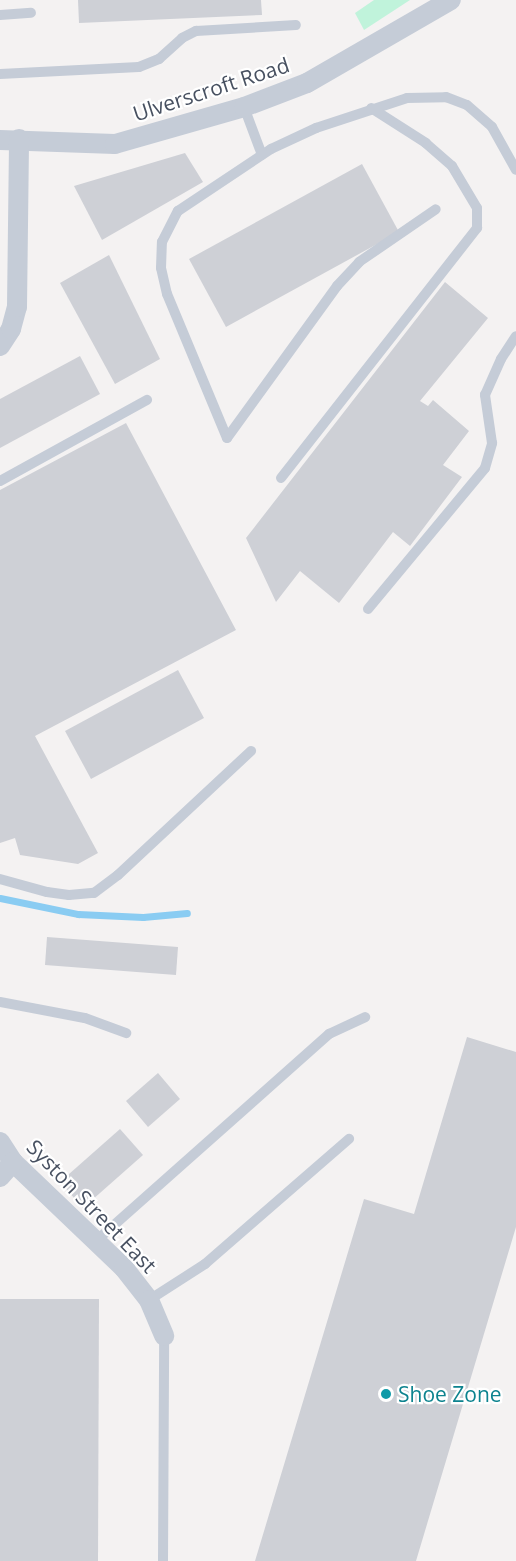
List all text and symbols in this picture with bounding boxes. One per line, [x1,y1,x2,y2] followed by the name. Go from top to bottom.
[130,52,292,126] street label: Ulverscroft Road
[22,1134,162,1278] street label: Syston Street East
[398,1381,502,1407] place label: Shoe Zone
[379,1387,393,1401] marker: Shoe Zone

